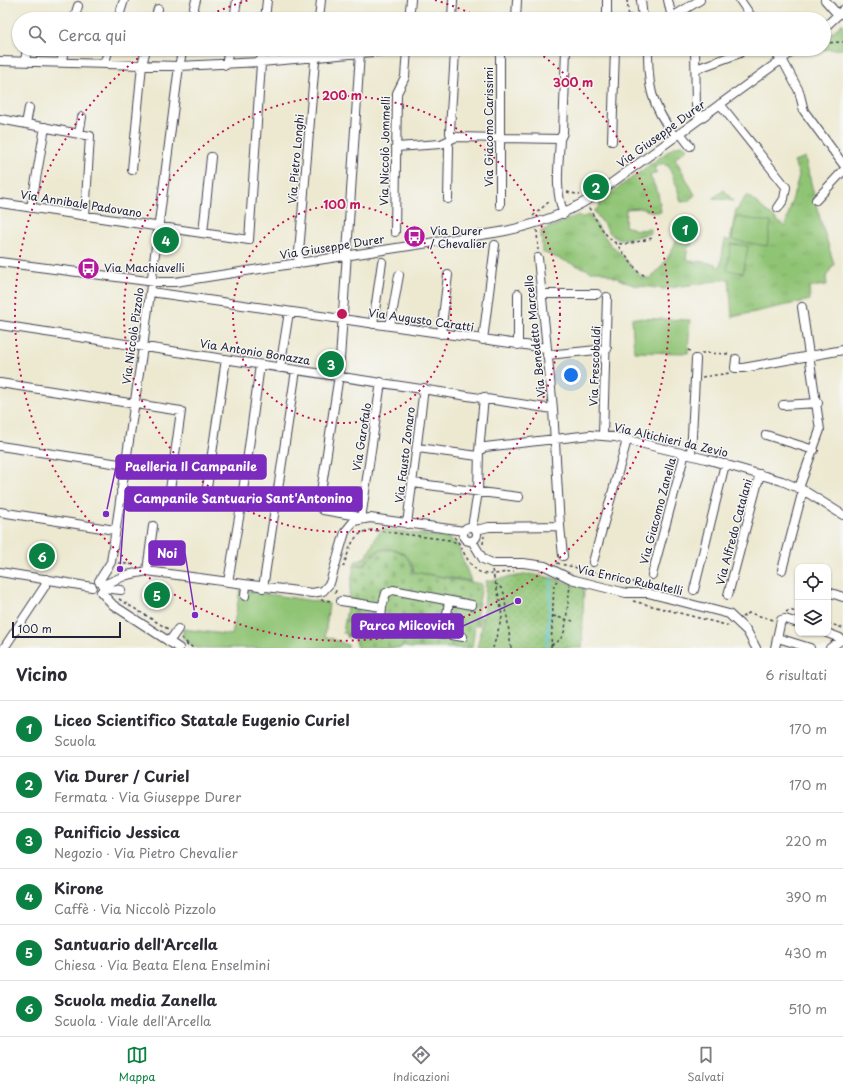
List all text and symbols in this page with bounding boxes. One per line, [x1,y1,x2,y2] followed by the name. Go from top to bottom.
[12,12,831,56] search box
[26,23,48,45] icon: search
[58,23,126,46] text: Cerca qui
[480,67,497,187] street label: Via Giacomo Carissimi
[553,73,593,91] text: 300 m
[322,86,362,104] text: 200 m
[375,96,394,206] street label: Via Niccolò Jommelli
[613,96,708,171] street label: Via Giuseppe Durer
[283,113,308,205] street label: Via Pietro Longhi
[583,172,609,202] pin: 2
[19,186,143,221] street label: Via Annibale Padovano
[323,195,361,213] text: 100 m
[672,214,698,244] pin: 1
[430,222,487,252] place label: Via Durer / Chevalier
[401,224,427,250] bus stop icon: Via Durer / Chevalier
[153,225,179,255] pin: 4
[279,230,385,263] street label: Via Giuseppe Durer
[75,255,101,281] bus stop icon: Via Machiavelli
[104,259,185,276] place label: Via Machiavelli
[520,274,549,398] street label: Via Benedetto Marcello
[117,286,148,386] street label: Via Niccolò Pizzolo
[367,304,475,335] street label: Via Augusto Caratti
[335,307,349,321] centre of rings
[585,325,604,407] street label: Via Frescobaldi
[199,334,312,369] street label: Via Antonio Bonazza
[318,349,344,379] pin: 3
[561,365,581,385] your location
[348,401,375,472] street label: Via Garofalo
[390,406,419,504] street label: Via Fausto Zonaro
[612,418,730,461] street label: Via Altichieri da Zevio
[116,455,266,479] callout: Paelleria Il Campanile
[635,455,680,566] street label: Via Giacomo Zanella
[125,457,257,475] text: Paelleria Il Campanile
[711,477,756,587] street label: Via Alfredo Catalani
[125,487,362,511] callout: Campanile Santuario Sant'Antonino
[133,489,353,507] text: Campanile Santuario Sant'Antonino
[29,541,55,571] pin: 6
[149,541,185,565] callout: Noi
[157,544,177,562] text: Noi
[576,560,684,599] street label: Via Enrico Rubaltelli
[795,564,831,636] map controls
[795,564,831,600] button: locate
[144,580,170,610] pin: 5
[795,600,831,636] button: layers
[352,614,463,638] callout: Parco Milcovich
[359,616,455,634] text: Parco Milcovich
[12,620,121,639] scale bar
[18,620,52,637] text: 100 m
[16,661,67,687] text: Vicino
[766,665,827,684] text: 6 risultati
[54,708,349,731] text: Liceo Scientifico Statale Eugenio Curiel
[26,719,32,738] text: 1
[789,719,827,738] text: 170 m
[54,731,96,750] text: Scuola
[54,764,189,787] text: Via Durer / Curiel
[24,775,34,794] text: 2
[789,775,827,794] text: 170 m
[54,787,241,806] text: Fermata · Via Giuseppe Durer
[54,820,180,843] text: Panificio Jessica
[25,831,33,850] text: 3
[785,831,827,850] text: 220 m
[54,843,238,862] text: Negozio · Via Pietro Chevalier
[54,876,103,899] text: Kirone
[25,887,33,906] text: 4
[785,887,827,906] text: 390 m
[54,899,216,918] text: Caffè · Via Niccolò Pizzolo
[54,932,218,955] text: Santuario dell'Arcella
[25,943,33,962] text: 5
[785,943,827,962] text: 430 m
[54,955,270,974] text: Chiesa · Via Beata Elena Enselmini
[54,988,217,1011] text: Scuola media Zanella
[24,999,34,1018] text: 6
[788,999,827,1018] text: 510 m
[54,1011,211,1030] text: Scuola · Viale dell'Arcella
[119,1044,155,1085] tab: Mappa
[393,1044,450,1085] tab: Indicazioni
[687,1044,724,1085] tab: Salvati

